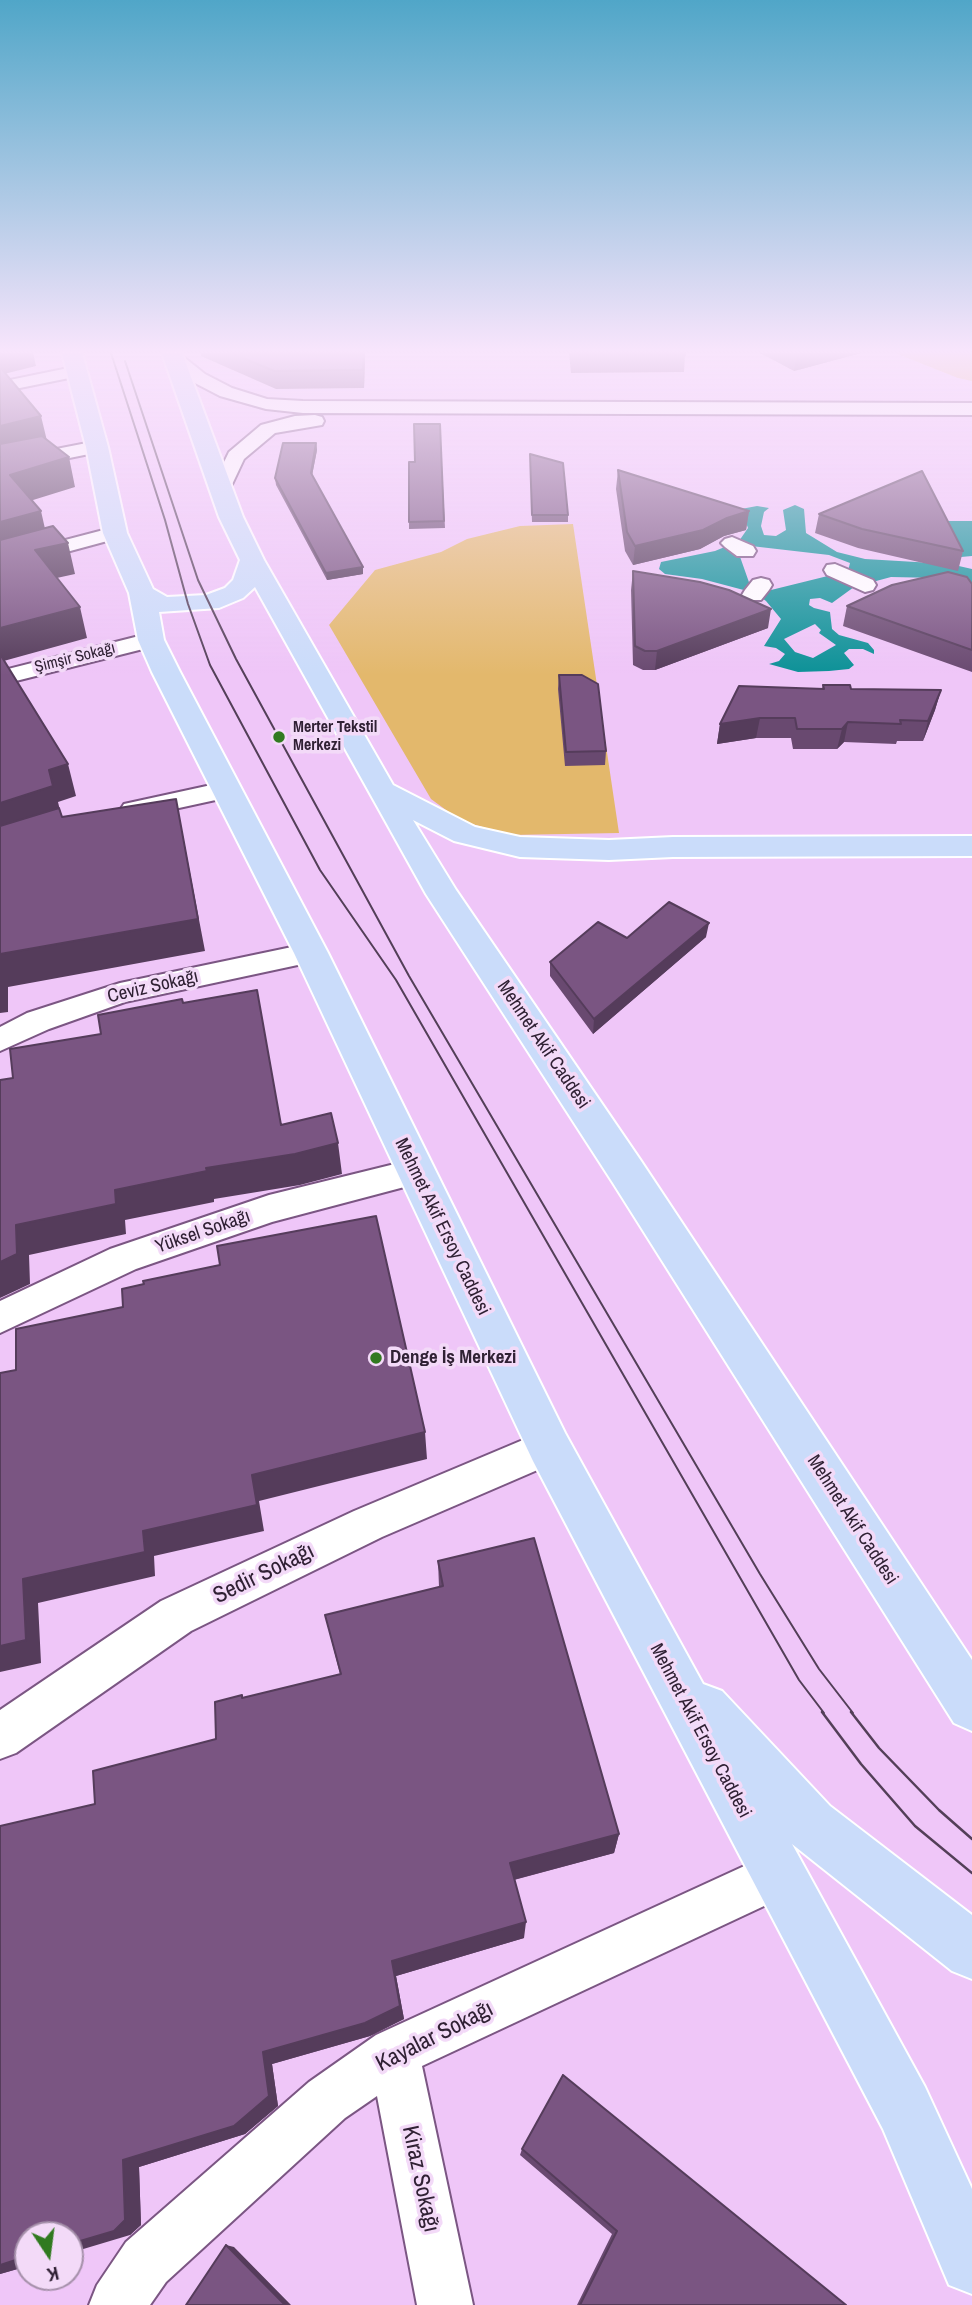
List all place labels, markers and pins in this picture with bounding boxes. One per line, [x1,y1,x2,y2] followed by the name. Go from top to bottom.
[293,718,377,756] place label: Merter Tekstil Merkezi
[271,729,287,745] marker: Merter Tekstil Merkezi
[390,1347,516,1369] place label: Denge İş Merkezi
[368,1350,384,1366] marker: Denge İş Merkezi

